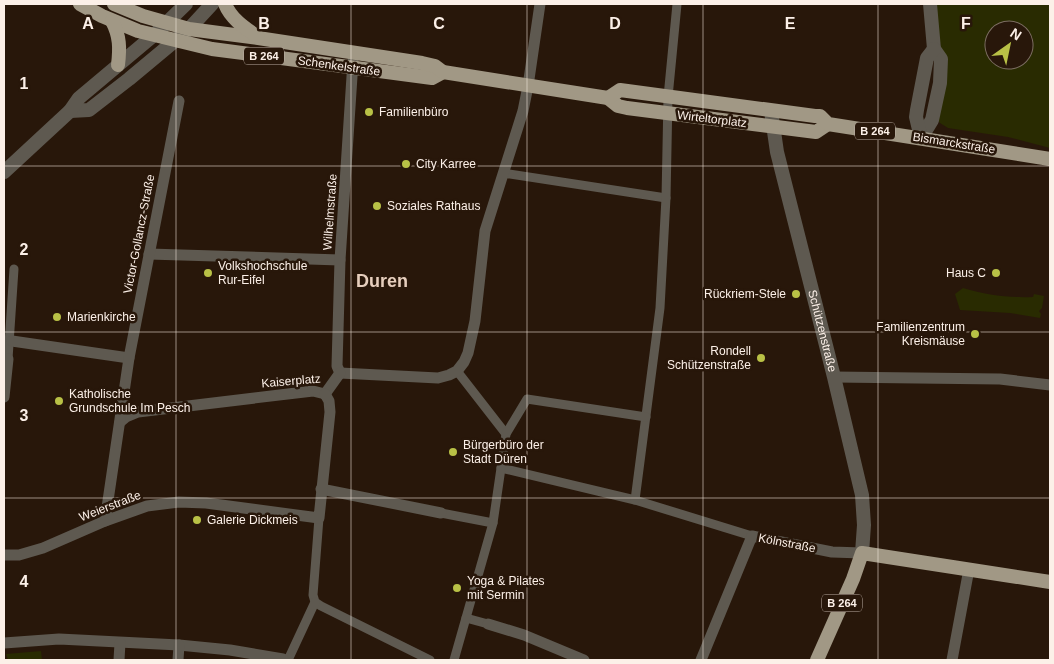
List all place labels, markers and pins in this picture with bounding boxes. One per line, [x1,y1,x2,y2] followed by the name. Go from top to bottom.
[379,105,449,119] place label: Familienbüro
[363,106,375,118] marker: Familienbüro
[416,157,476,171] place label: City Karree
[400,158,412,170] marker: City Karree
[387,199,480,213] place label: Soziales Rathaus
[371,200,383,212] marker: Soziales Rathaus
[218,259,308,287] place label: Volkshochschule Rur-Eifel
[946,266,986,280] place label: Haus C
[202,267,214,279] marker: Volkshochschule Rur-Eifel
[990,267,1002,279] marker: Haus C
[704,287,786,301] place label: Rückriem-Stele
[790,288,802,300] marker: Rückriem-Stele
[67,310,136,324] place label: Marienkirche
[51,311,63,323] marker: Marienkirche
[876,320,965,348] place label: Familienzentrum Kreismäuse
[969,328,981,340] marker: Familienzentrum Kreismäuse
[667,344,751,372] place label: Rondell Schützenstraße
[755,352,767,364] marker: Rondell Schützenstraße
[69,387,190,415] place label: Katholische Grundschule Im Pesch
[53,395,65,407] marker: Katholische Grundschule Im Pesch
[463,438,544,466] place label: Bürgerbüro der Stadt Düren
[447,446,459,458] marker: Bürgerbüro der Stadt Düren
[207,513,298,527] place label: Galerie Dickmeis
[191,514,203,526] marker: Galerie Dickmeis
[467,574,545,602] place label: Yoga & Pilates mit Sermin
[451,582,463,594] marker: Yoga & Pilates mit Sermin

